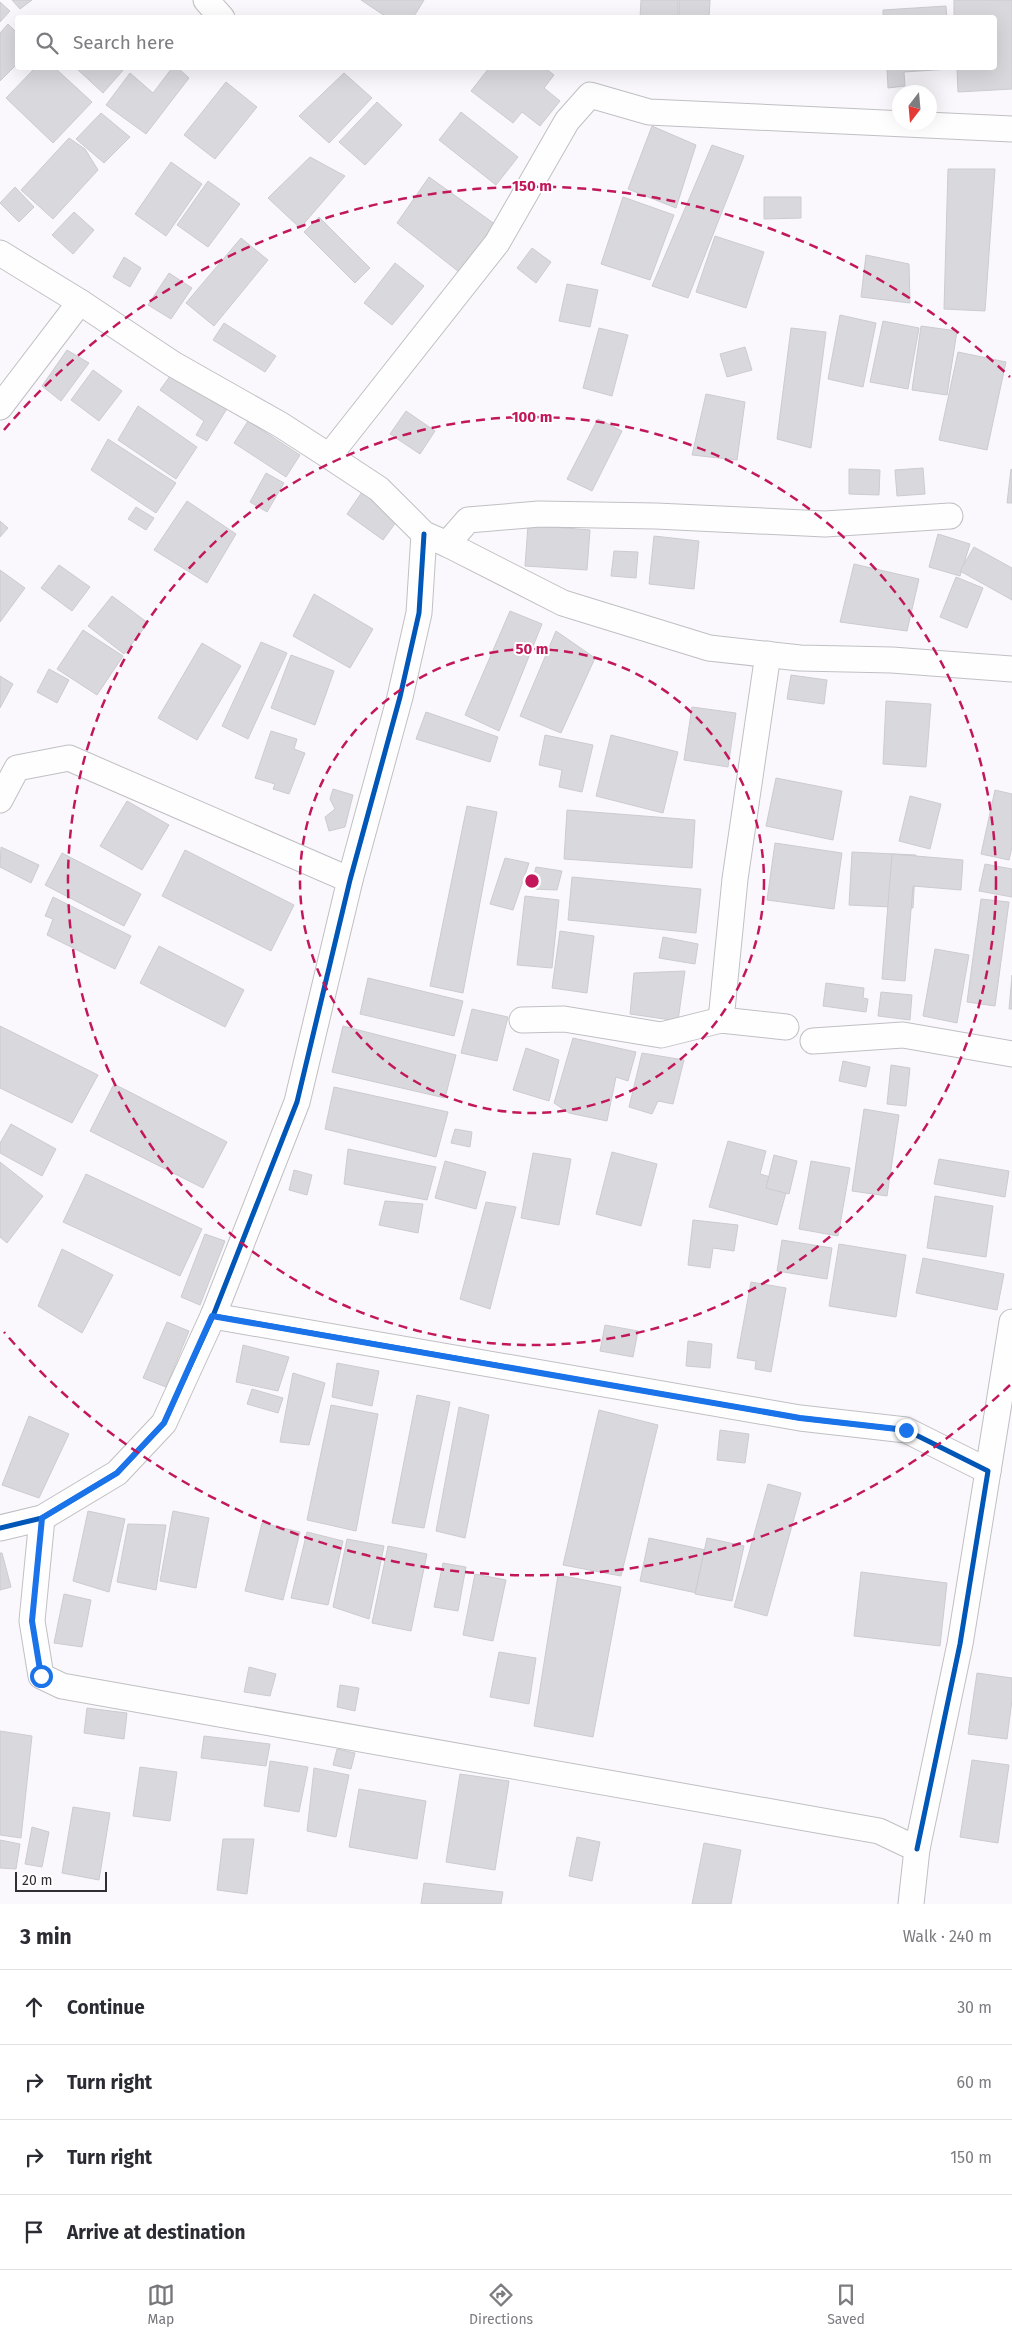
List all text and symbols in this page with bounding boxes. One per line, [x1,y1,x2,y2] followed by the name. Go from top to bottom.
[15,15,997,70] search box
[33,29,61,57] icon: search
[73,31,174,54] text: Search here
[892,85,937,130] north arrow
[512,177,552,195] text: 150 m
[512,408,552,426] text: 100 m
[515,640,549,658] text: 50 m
[523,872,541,890] centre of rings
[895,1419,918,1442] route end
[30,1665,53,1688] route start
[15,1869,108,1892] scale bar
[22,1872,52,1889] text: 20 m
[20,1924,72,1950] text: 3 min
[903,1927,992,1946] text: Walk · 240 m
[20,1993,48,2021] icon: ahead
[67,1996,145,2019] text: Continue
[957,1998,992,2017] text: 30 m
[20,2068,48,2096] icon: right
[67,2071,152,2094] text: Turn right
[957,2073,992,2092] text: 60 m
[20,2143,48,2171] icon: right
[67,2146,152,2169] text: Turn right
[950,2148,992,2167] text: 150 m
[20,2218,48,2246] icon: arrive
[67,2221,246,2244] text: Arrive at destination
[147,2281,175,2328] tab: Map
[469,2281,533,2328] tab: Directions
[827,2281,865,2328] tab: Saved

